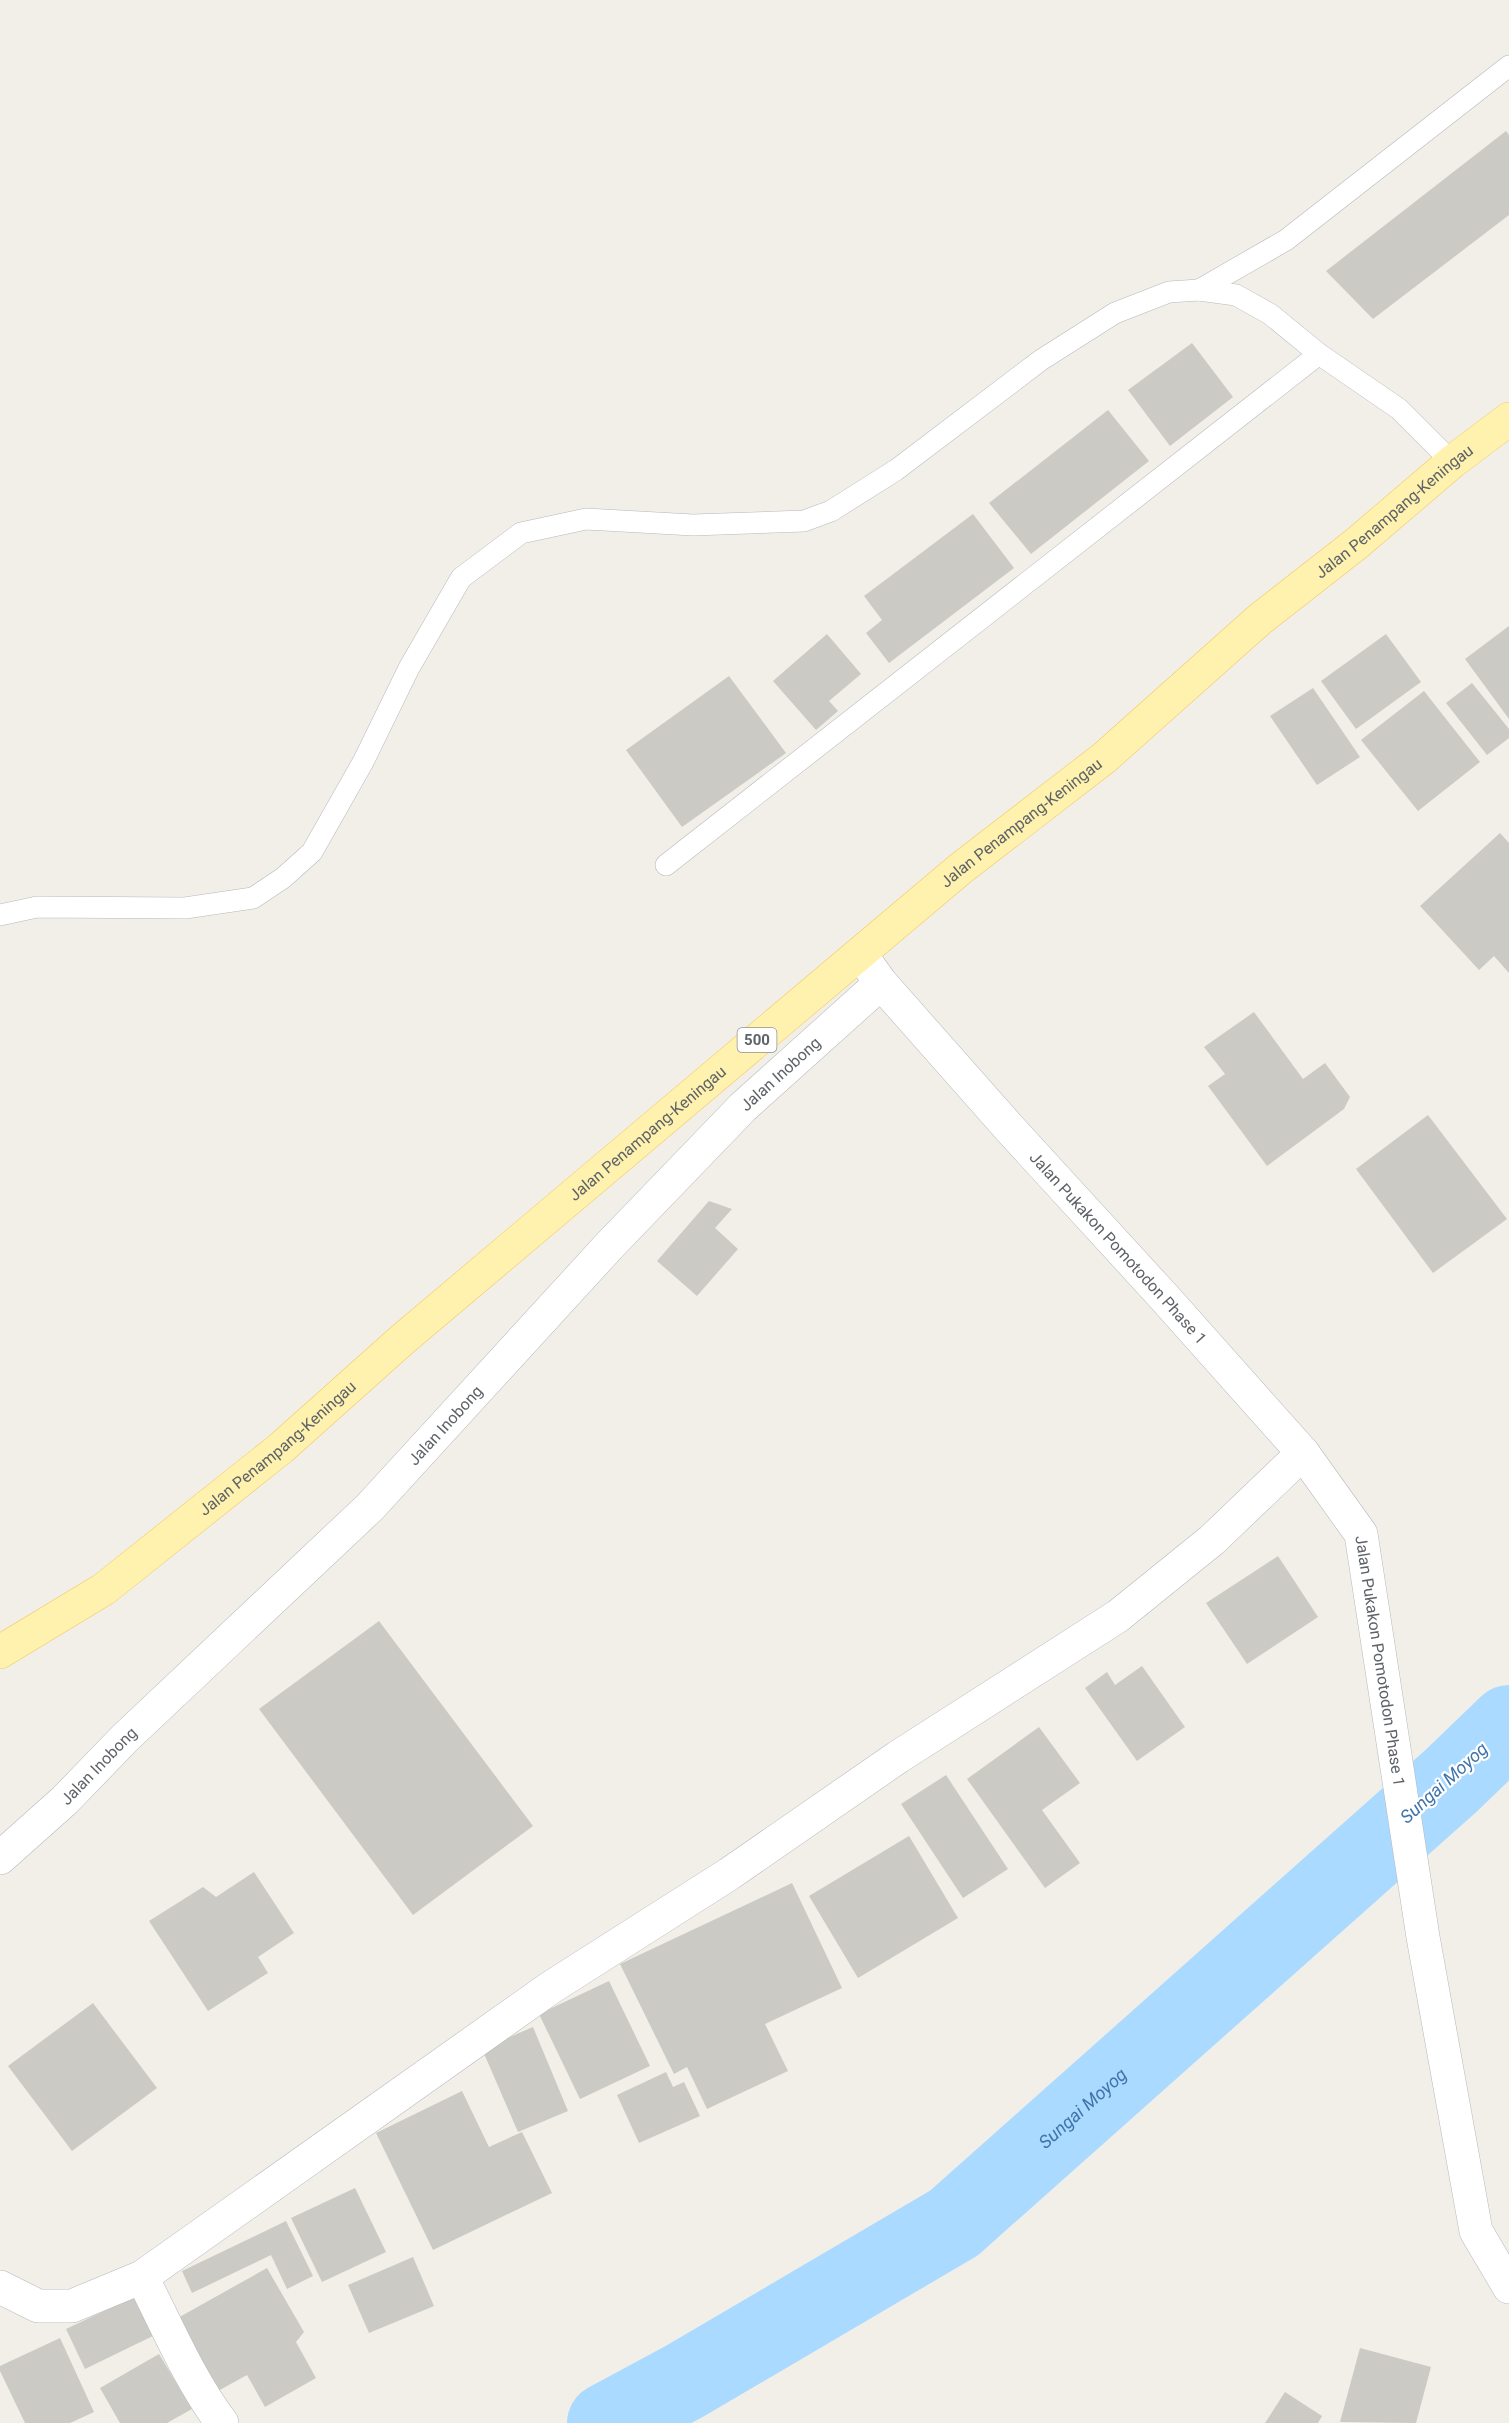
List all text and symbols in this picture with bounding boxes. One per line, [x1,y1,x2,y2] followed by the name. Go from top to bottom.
[1311,441,1477,582] street label: Jalan Penampang-Keningau
[937,754,1106,891] street label: Jalan Penampang-Keningau
[738,1028,777,1052] road number: 500
[736,1033,824,1115] street label: Jalan Inobong
[565,1062,730,1205] street label: Jalan Penampang-Keningau
[1026,1148,1210,1348] street label: Jalan Pukakon Pomotodon Phase 1
[195,1377,360,1520] street label: Jalan Penampang-Keningau
[404,1382,486,1469] street label: Jalan Inobong
[1351,1534,1409,1788] street label: Jalan Pukakon Pomotodon Phase 1
[57,1723,141,1809] street label: Jalan Inobong
[1396,1738,1492,1827] water label: Sungai Moyog
[1034,2063,1131,2153] water label: Sungai Moyog

